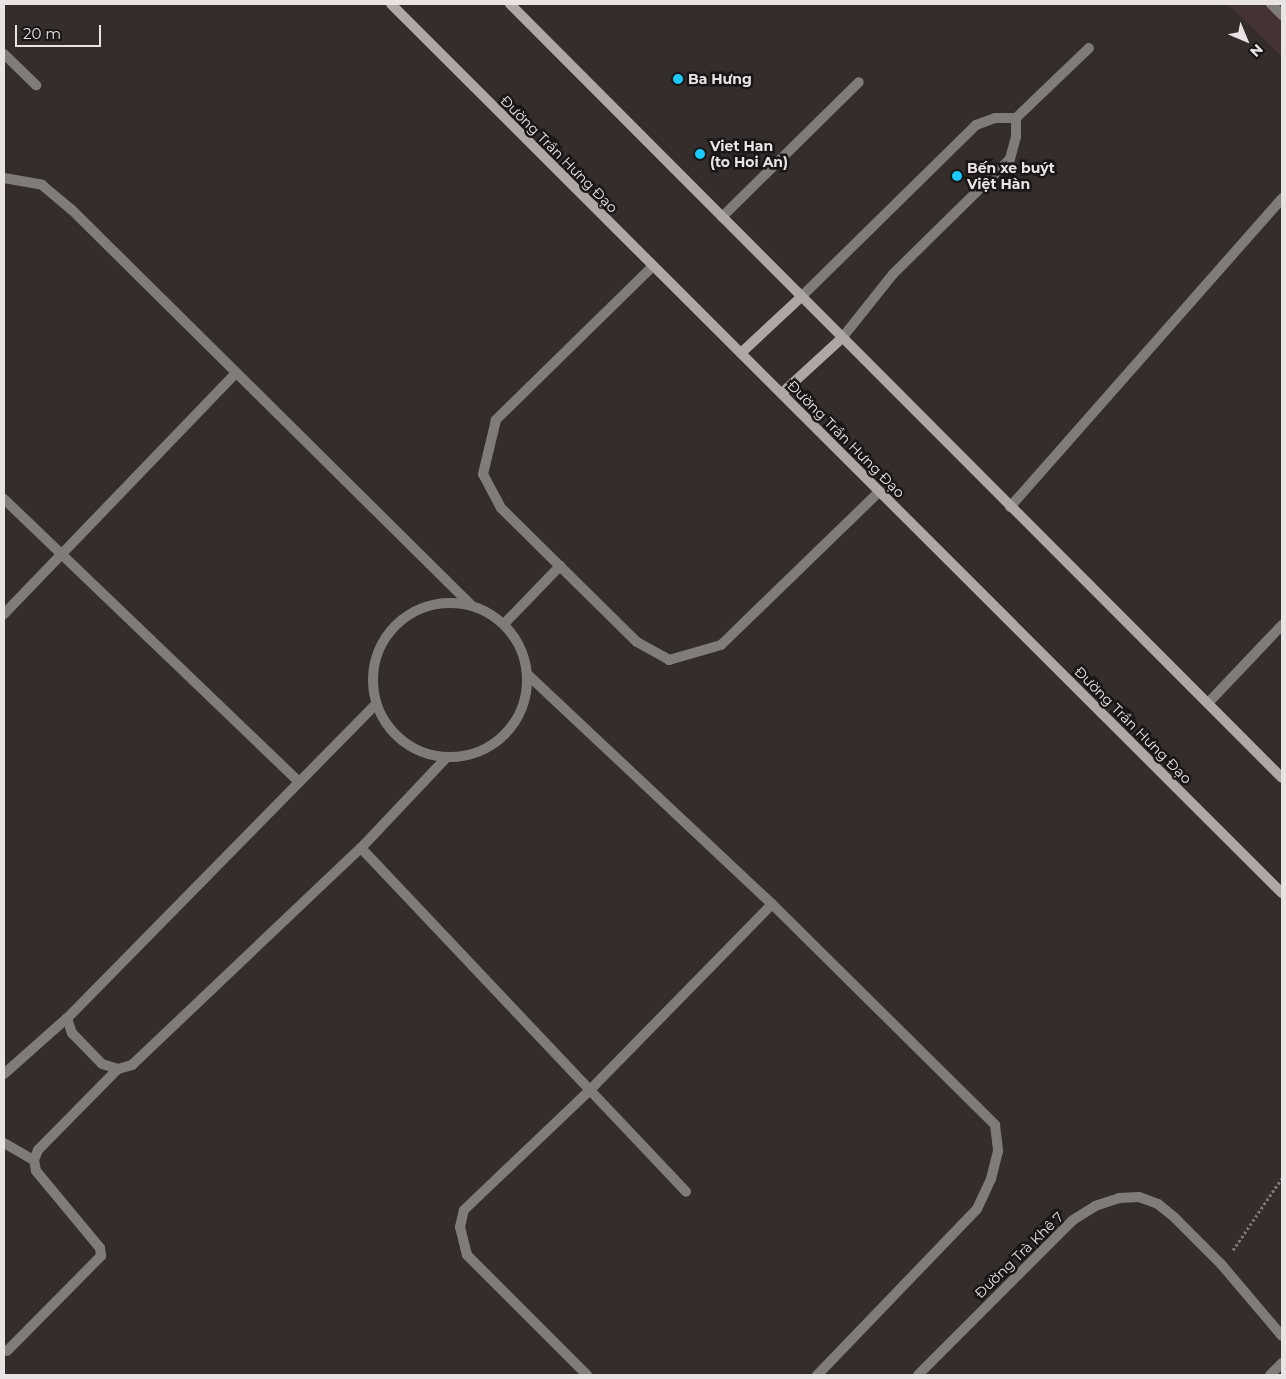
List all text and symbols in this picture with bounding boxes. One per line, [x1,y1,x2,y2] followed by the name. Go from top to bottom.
[18,15,104,47] scale bar
[1221,15,1271,65] north arrow
[23,24,61,43] text: 20 m
[1246,40,1267,61] text: N
[688,71,752,87] place label: Ba Hưng
[672,73,684,85] marker: Ba Hưng
[497,92,621,216] street label: Đường Trần Hưng Đạo
[710,138,788,170] place label: Viet Han (to Hoi An)
[694,148,706,160] marker: Viet Han (to Hoi An)
[967,160,1055,192] place label: Bến xe buýt Việt Hàn
[951,170,963,182] marker: Bến xe buýt Việt Hàn
[784,377,908,501] street label: Đường Trần Hưng Đạo
[1071,663,1195,787] street label: Đường Trần Hưng Đạo
[971,1208,1067,1302] street label: Đường Trà Khê 7

